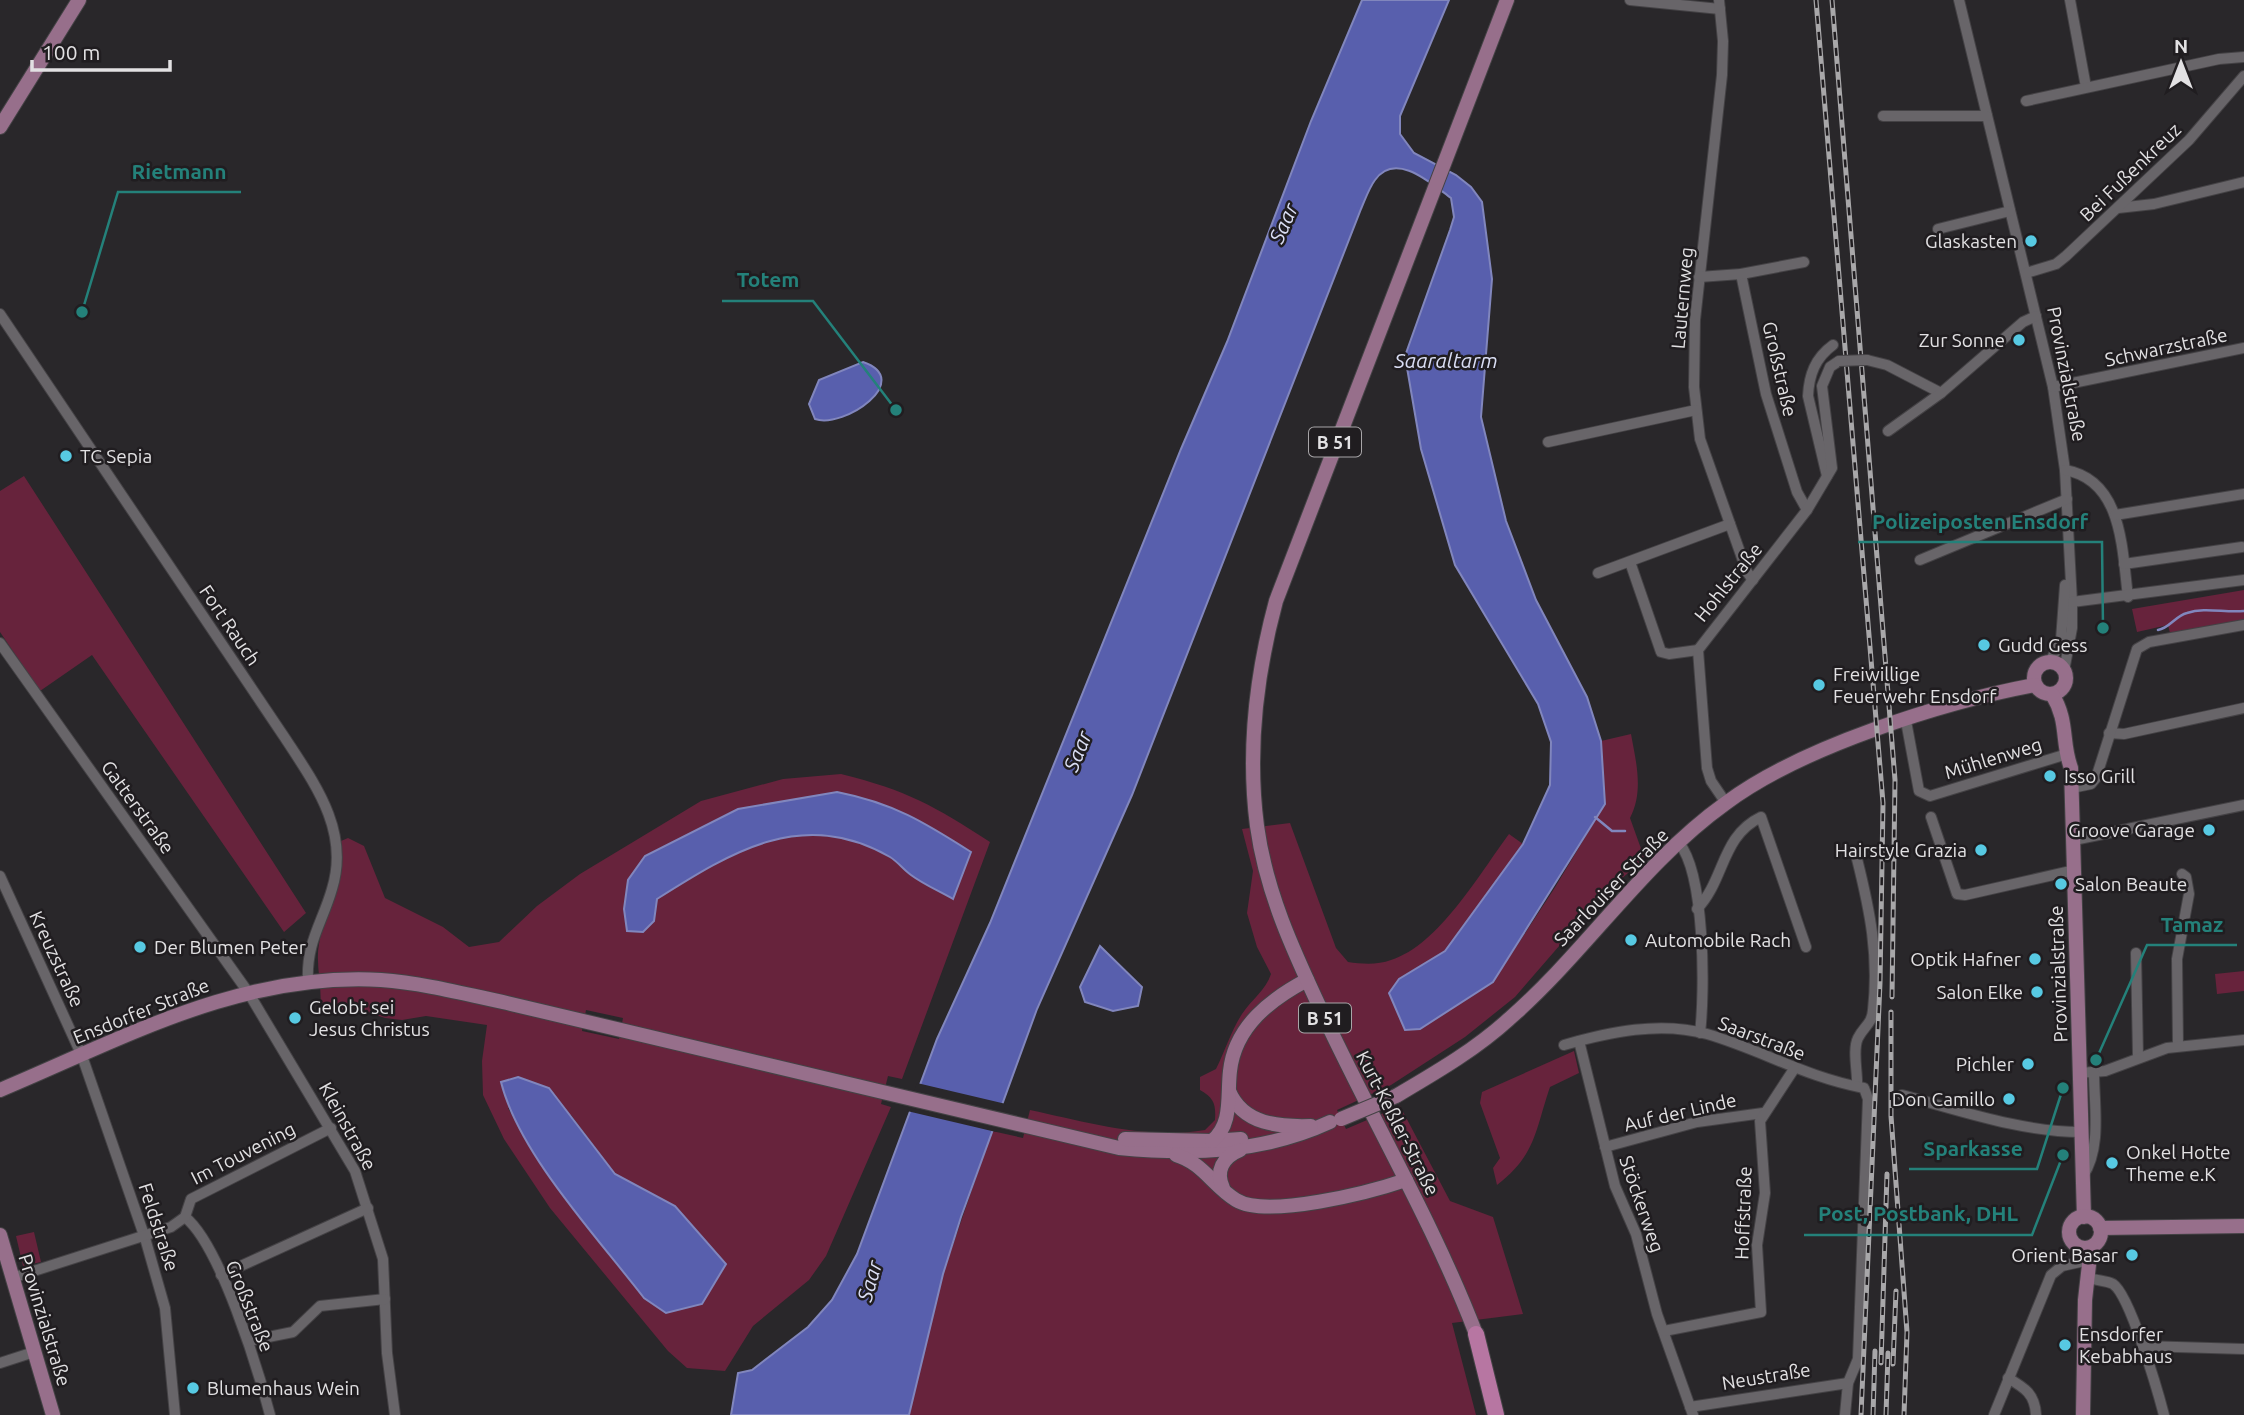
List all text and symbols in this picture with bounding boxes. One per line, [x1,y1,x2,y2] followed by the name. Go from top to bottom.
[32,28,170,72] scale bar
[2146,28,2216,98] north arrow
[2174,35,2188,57] text: N
[42,40,100,64] text: 100 m
[2075,118,2185,226] street label: Bei Fußenkreuz
[118,150,241,192] callout: Rietmann
[132,159,226,183] text: Rietmann
[1263,198,1303,248] water label: Saar
[1925,230,2017,252] place label: Glaskasten
[2023,233,2039,249] marker: Glaskasten
[1667,246,1697,350] street label: Lauternweg
[722,259,813,301] callout: Totem
[737,267,799,291] text: Totem
[2043,305,2091,443] street label: Provinzialstraße
[1758,319,1802,419] street label: Großstraße
[2103,323,2229,371] street label: Schwarzstraße
[1919,329,2005,351] place label: Zur Sonne
[2011,332,2027,348] marker: Zur Sonne
[1393,348,1498,372] water label: Saaraltarm
[1309,428,1361,457] road number: B 51
[80,445,152,467] place label: TC Sepia
[58,448,74,464] marker: TC Sepia
[1858,500,2102,542] callout: Polizeiposten Ensdorf
[1872,509,2088,533] text: Polizeiposten Ensdorf
[1690,538,1766,626] street label: Hohlstraße
[195,581,265,669] street label: Fort Rauch
[1998,634,2088,656] place label: Gudd Gess
[1976,637,1992,653] marker: Gudd Gess
[1833,663,1997,707] place label: Freiwillige Feuerwehr Ensdorf
[1811,677,1827,693] marker: Freiwillige Feuerwehr Ensdorf
[1058,726,1096,776] water label: Saar
[1942,733,2044,783] street label: Mühlenweg
[97,756,179,858] street label: Gatterstraße
[2064,765,2135,787] place label: Isso Grill
[2042,768,2058,784] marker: Isso Grill
[2068,819,2195,841] place label: Groove Garage
[2201,822,2217,838] marker: Groove Garage
[1549,824,1673,950] street label: Saarlouiser Straße
[1835,839,1967,861] place label: Hairstyle Grazia
[1973,842,1989,858] marker: Hairstyle Grazia
[2075,873,2187,895] place label: Salon Beaute
[2053,876,2069,892] marker: Salon Beaute
[2147,903,2237,945] callout: Tamaz
[2045,905,2071,1043] street label: Provinzialstraße
[25,907,89,1011] street label: Kreuzstraße
[2161,912,2223,936] text: Tamaz
[1645,929,1791,951] place label: Automobile Rach
[1623,932,1639,948] marker: Automobile Rach
[154,936,306,958] place label: Der Blumen Peter
[132,939,148,955] marker: Der Blumen Peter
[1910,948,2021,970] place label: Optik Hafner
[2027,951,2043,967] marker: Optik Hafner
[70,974,212,1048] street label: Ensdorfer Straße
[1937,981,2023,1003] place label: Salon Elke
[2029,984,2045,1000] marker: Salon Elke
[309,996,430,1040] place label: Gelobt sei Jesus Christus
[1299,1003,1351,1032] road number: B 51
[287,1010,303,1026] marker: Gelobt sei Jesus Christus
[1715,1011,1809,1065] street label: Saarstraße
[1352,1047,1444,1199] street label: Kurt-Keßler-Straße
[1956,1053,2014,1075] place label: Pichler
[2020,1056,2036,1072] marker: Pichler
[315,1078,381,1174] street label: Kleinstraße
[1622,1088,1738,1136] street label: Auf der Linde
[1892,1088,1995,1110] place label: Don Camillo
[2001,1091,2017,1107] marker: Don Camillo
[187,1117,299,1189] street label: Im Touvening
[1909,1127,2037,1169] callout: Sparkasse
[1923,1136,2023,1160] text: Sparkasse
[2126,1141,2230,1185] place label: Onkel Hotte Theme e.K
[1615,1153,1669,1255] street label: Stöckerweg
[2104,1155,2120,1171] marker: Onkel Hotte Theme e.K
[1730,1166,1756,1260] street label: Hoffstraße
[134,1180,184,1274] street label: Feldstraße
[1804,1193,2032,1235] callout: Post, Postbank, DHL
[1818,1201,2019,1225] text: Post, Postbank, DHL
[2011,1244,2118,1266] place label: Orient Basar
[2124,1247,2140,1263] marker: Orient Basar
[14,1251,76,1389] street label: Provinzialstraße
[222,1257,278,1355] street label: Großstraße
[851,1257,886,1305] water label: Saar
[2079,1323,2173,1367] place label: Ensdorfer Kebabhaus
[2057,1337,2073,1353] marker: Ensdorfer Kebabhaus
[1720,1358,1812,1394] street label: Neustraße
[207,1377,360,1399] place label: Blumenhaus Wein
[185,1380,201,1396] marker: Blumenhaus Wein

